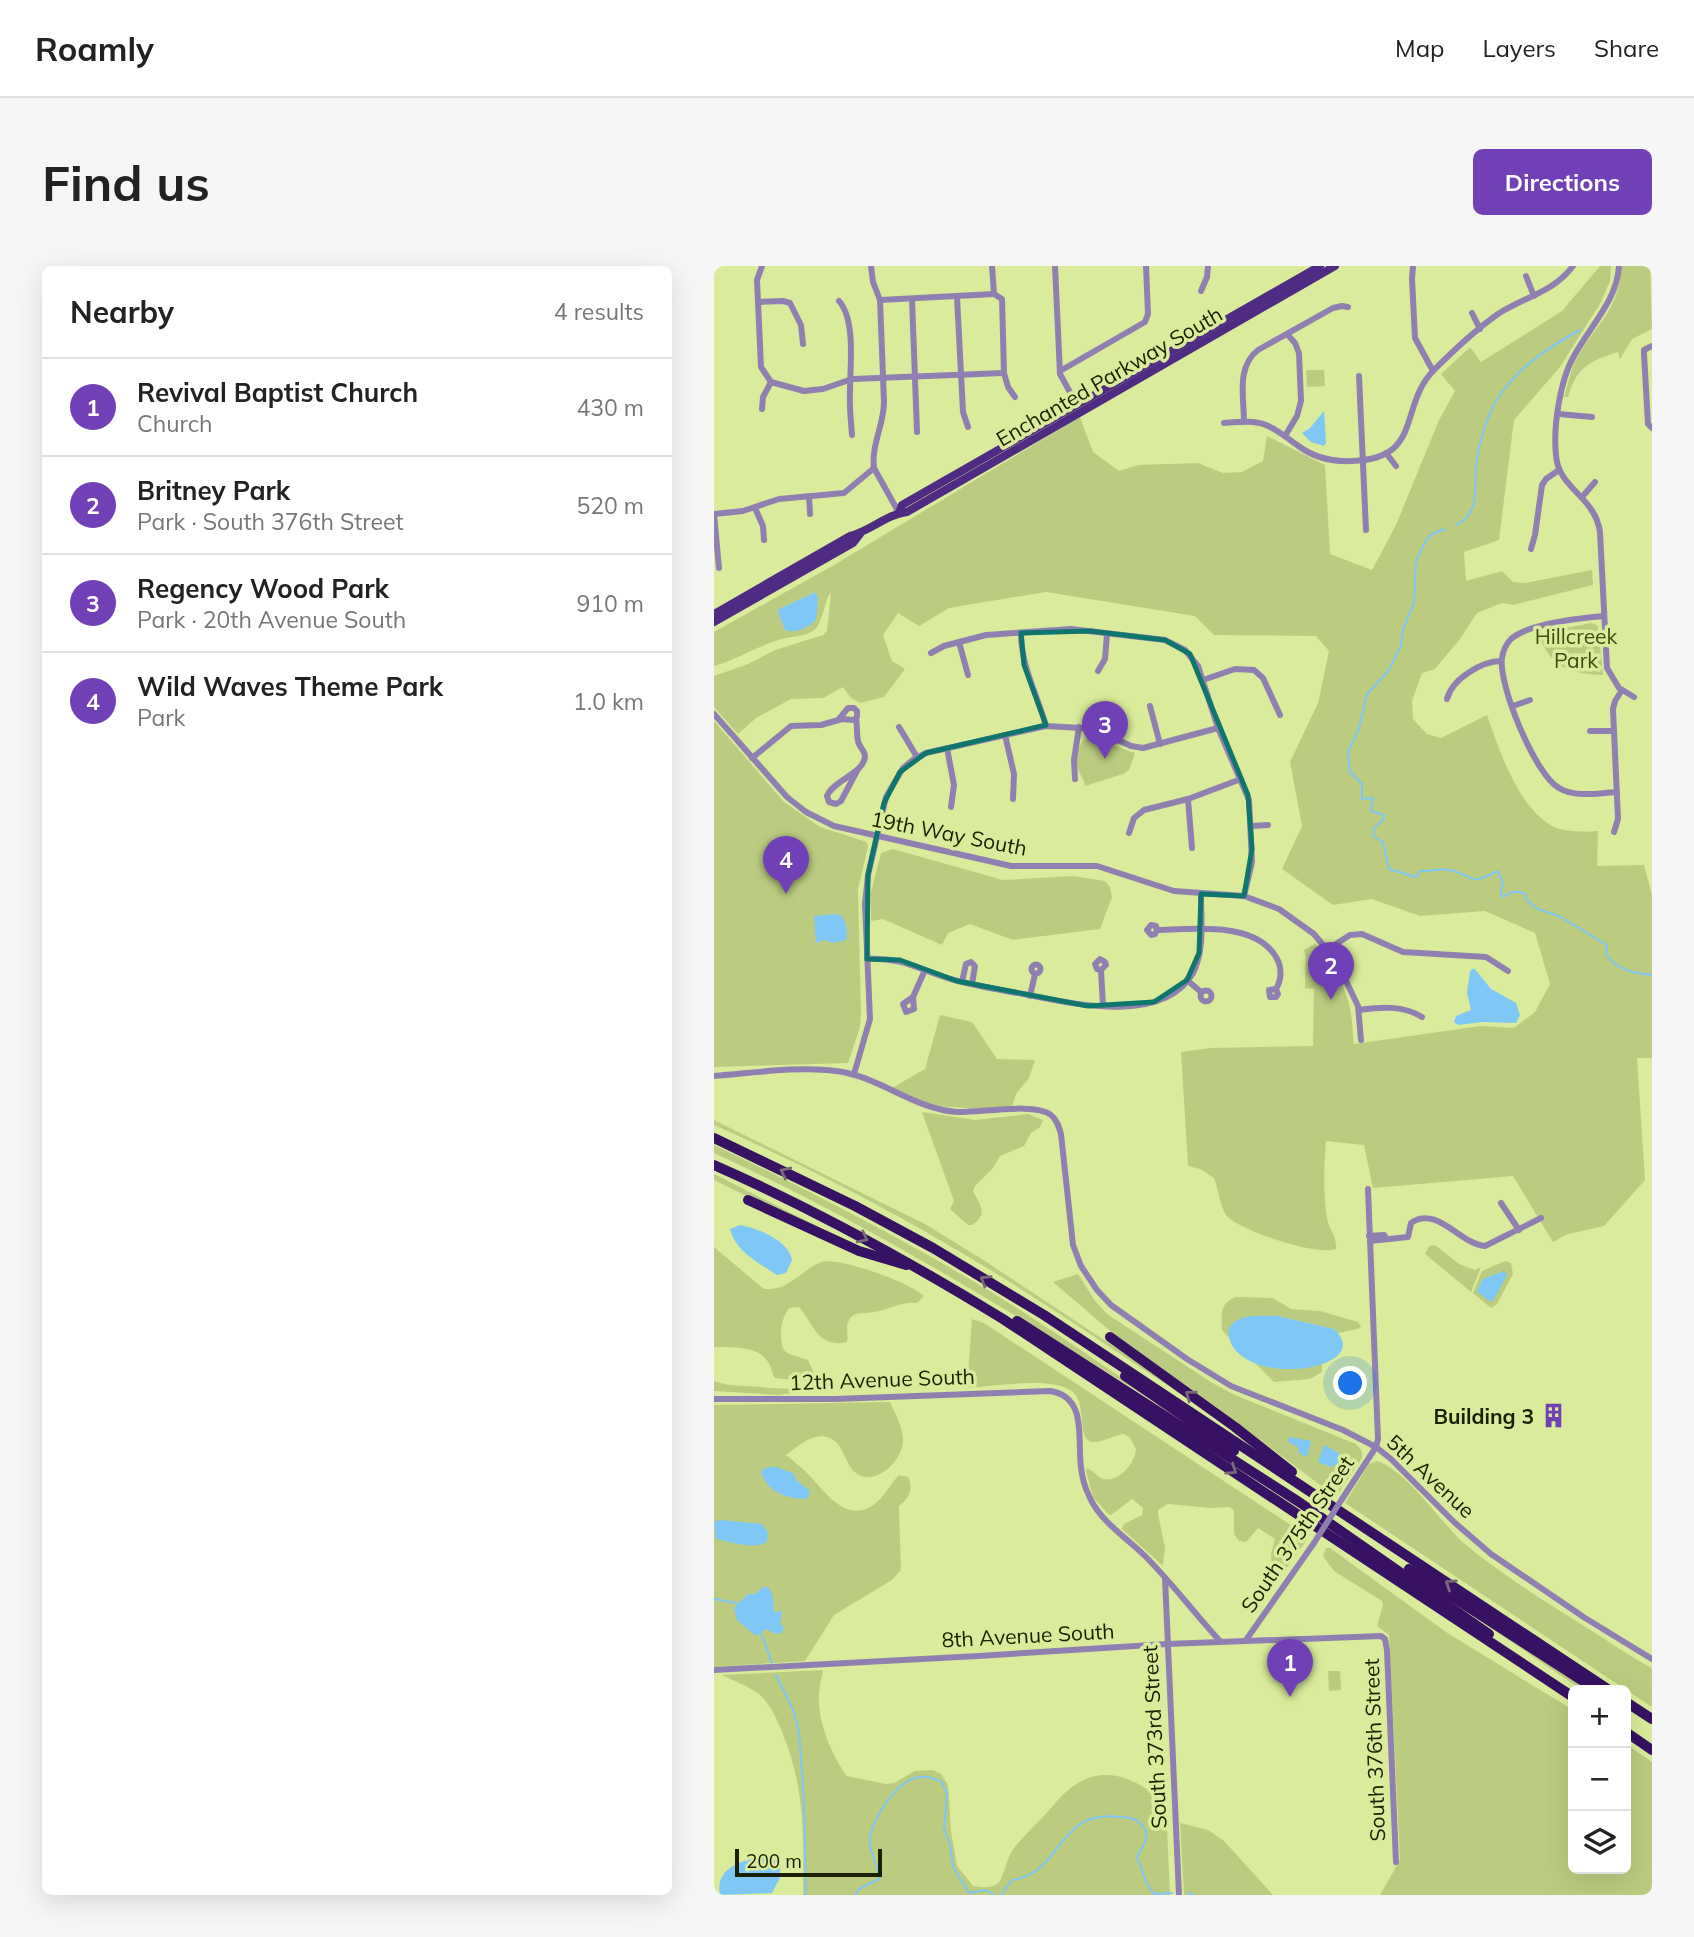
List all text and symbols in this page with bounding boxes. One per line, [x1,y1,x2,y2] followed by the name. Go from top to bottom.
[35,28,154,69] text: Roamly
[1395,33,1444,63] text: Map
[1482,33,1556,63] text: Layers
[1594,33,1659,63] text: Share
[1473,149,1652,215] button: Directions
[42,152,210,213] text: Find us
[70,293,174,331] text: Nearby
[554,297,644,326] text: 4 results
[991,301,1227,451] street label: Enchanted Parkway South
[137,376,418,409] text: Revival Baptist Church
[86,393,100,422] text: 1
[576,393,644,422] text: 430 m
[137,409,213,438] text: Church
[137,474,290,507] text: Britney Park
[86,491,100,520] text: 2
[576,491,644,520] text: 520 m
[137,507,404,536] text: Park · South 376th Street
[137,572,389,605] text: Regency Wood Park
[86,589,100,618] text: 3
[576,589,644,618] text: 910 m
[137,605,406,634] text: Park · 20th Avenue South
[1535,623,1617,673] park label: Hillcreek Park
[137,670,443,703] text: Wild Waves Theme Park
[86,687,100,716] text: 4
[573,687,644,716] text: 1.0 km
[1082,701,1128,759] pin: 3
[137,703,185,732] text: Park
[869,805,1029,861] street label: 19th Way South
[763,836,809,894] pin: 4
[1308,942,1354,1000] pin: 2
[780,1166,792,1180] one-way arrow
[856,1230,868,1244] one-way arrow
[980,1275,993,1288] one-way arrow
[789,1363,975,1395] street label: 12th Avenue South
[1333,1366,1367,1400] your location
[1185,1391,1198,1403] one-way arrow
[1540,1402,1568,1430] building icon: Building 3
[1433,1403,1534,1429] place label: Building 3
[1382,1429,1480,1523] street label: 5th Avenue
[1235,1451,1359,1617] street label: South 375th Street
[1224,1462,1237,1474] one-way arrow
[1445,1580,1458,1592] one-way arrow
[941,1617,1115,1653] street label: 8th Avenue South
[1267,1639,1313,1697] pin: 1
[1136,1645,1172,1829] street label: South 373rd Street
[1358,1658,1390,1842] street label: South 376th Street
[1568,1685,1631,1874] map controls
[1568,1685,1631,1748] button: +
[1568,1748,1631,1811] button: −
[1568,1811,1631,1874] button: layers
[735,1846,882,1878] scale bar
[746,1849,802,1873] text: 200 m

